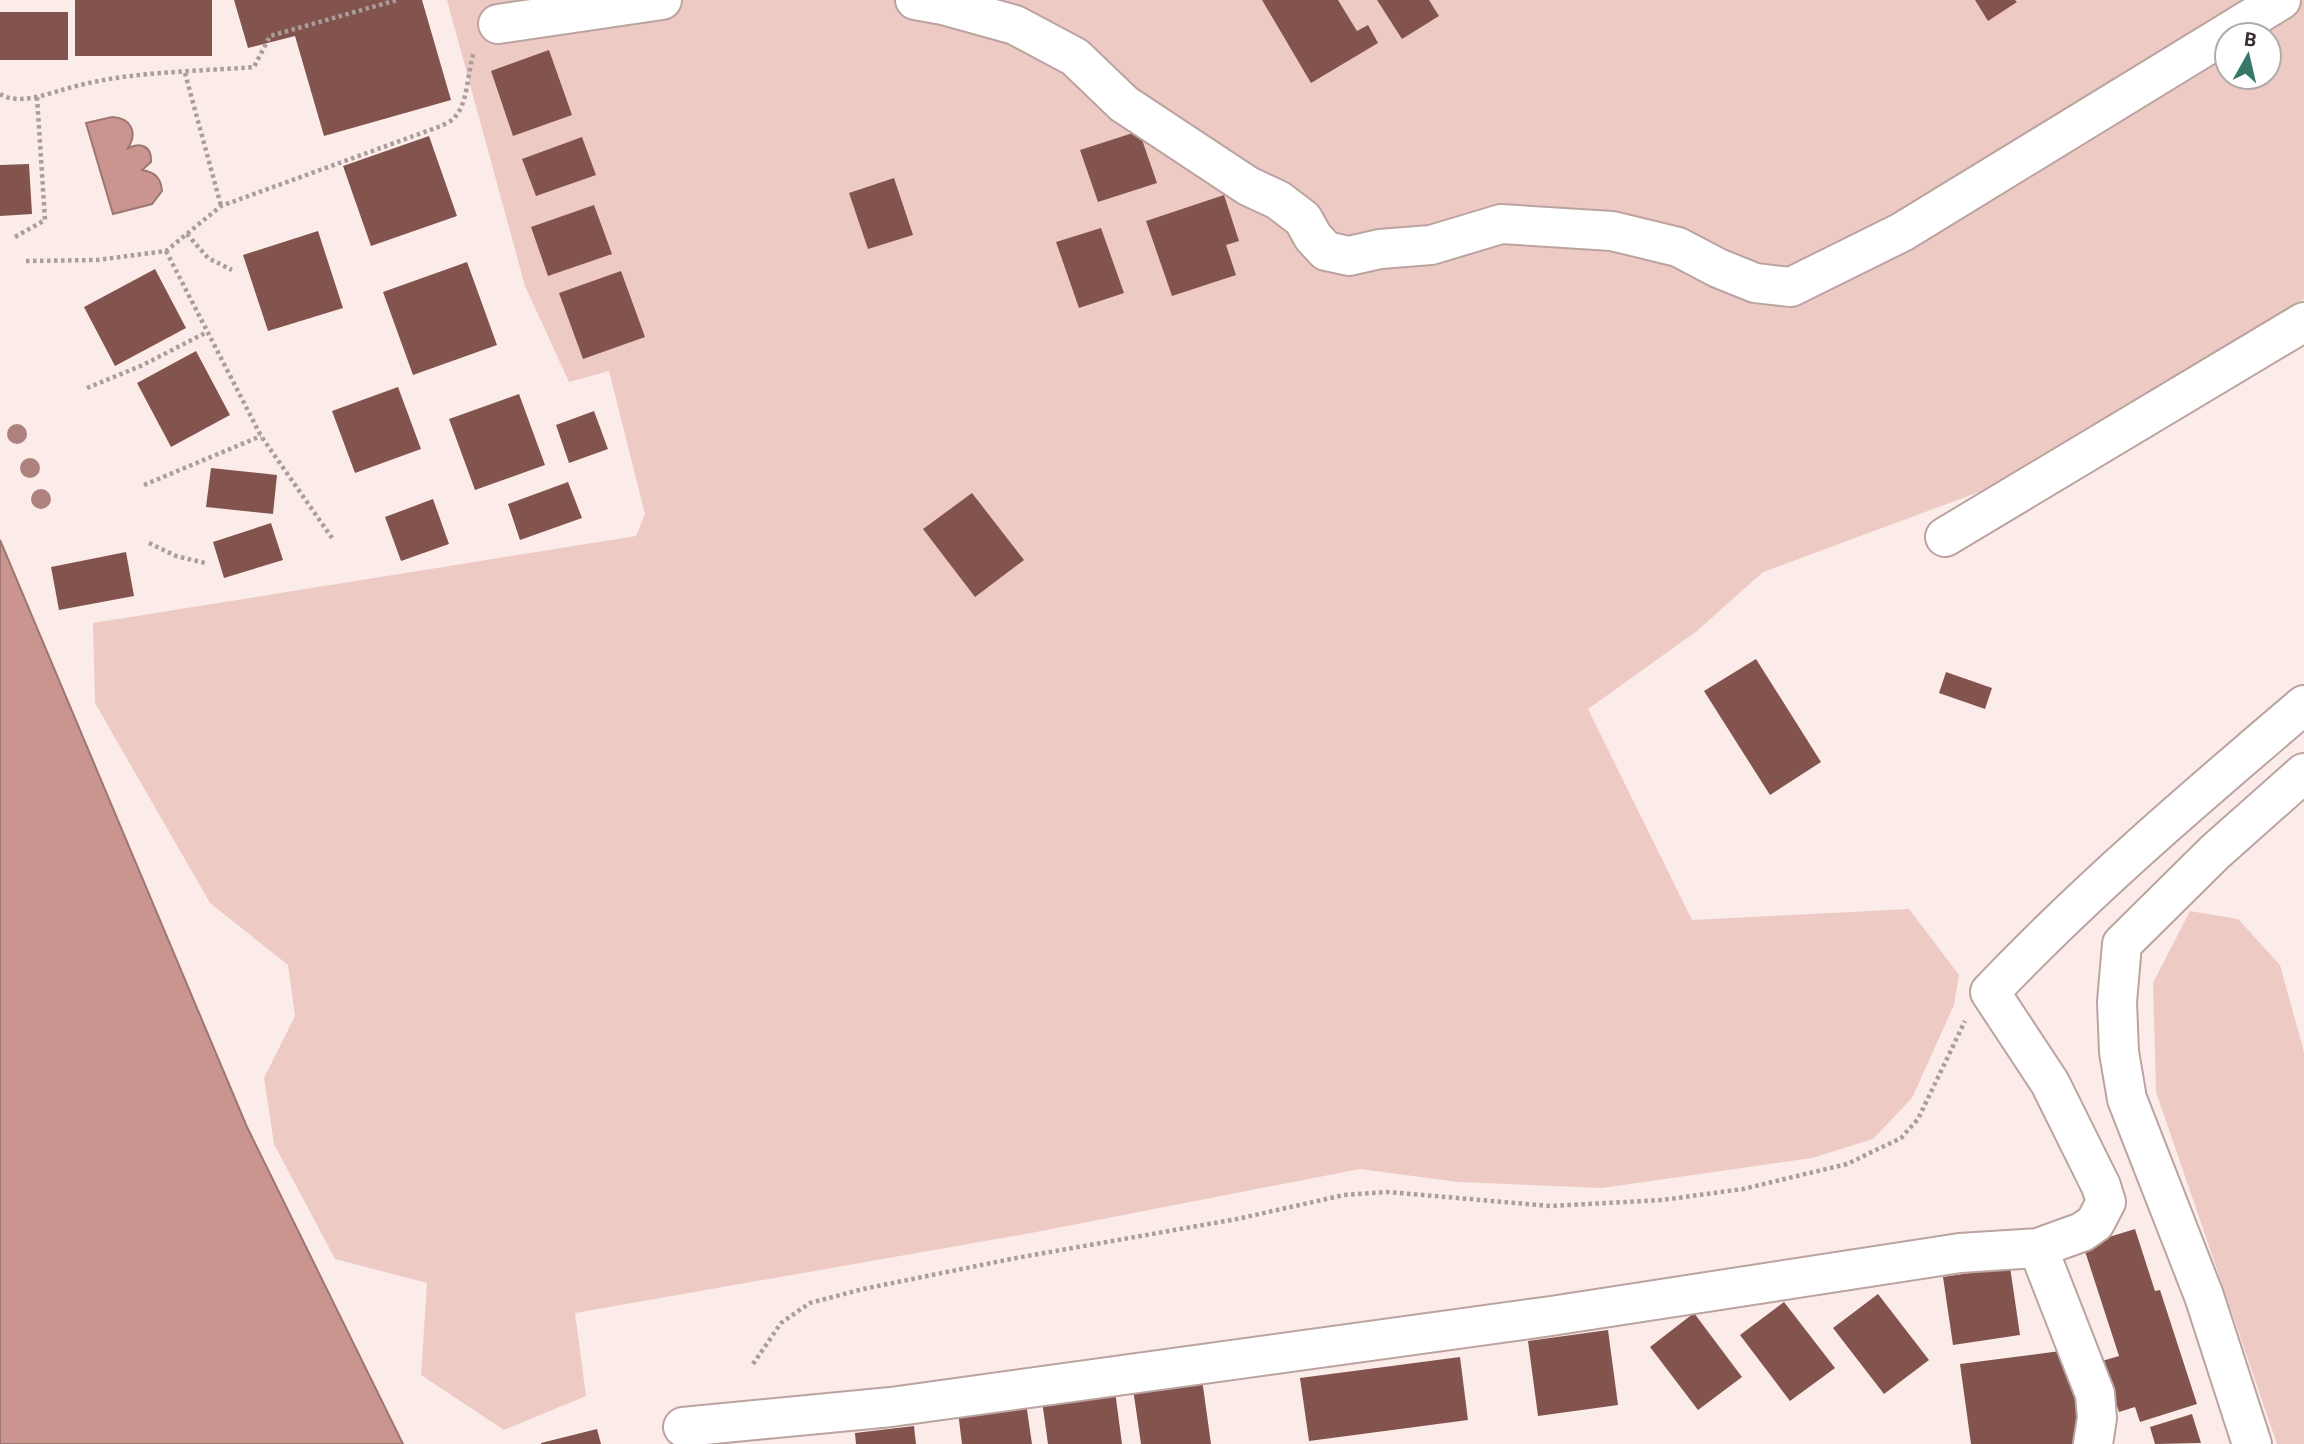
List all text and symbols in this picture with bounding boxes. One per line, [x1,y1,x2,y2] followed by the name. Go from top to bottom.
[2213,21,2283,91] north arrow
[2243,27,2258,52] text: B

